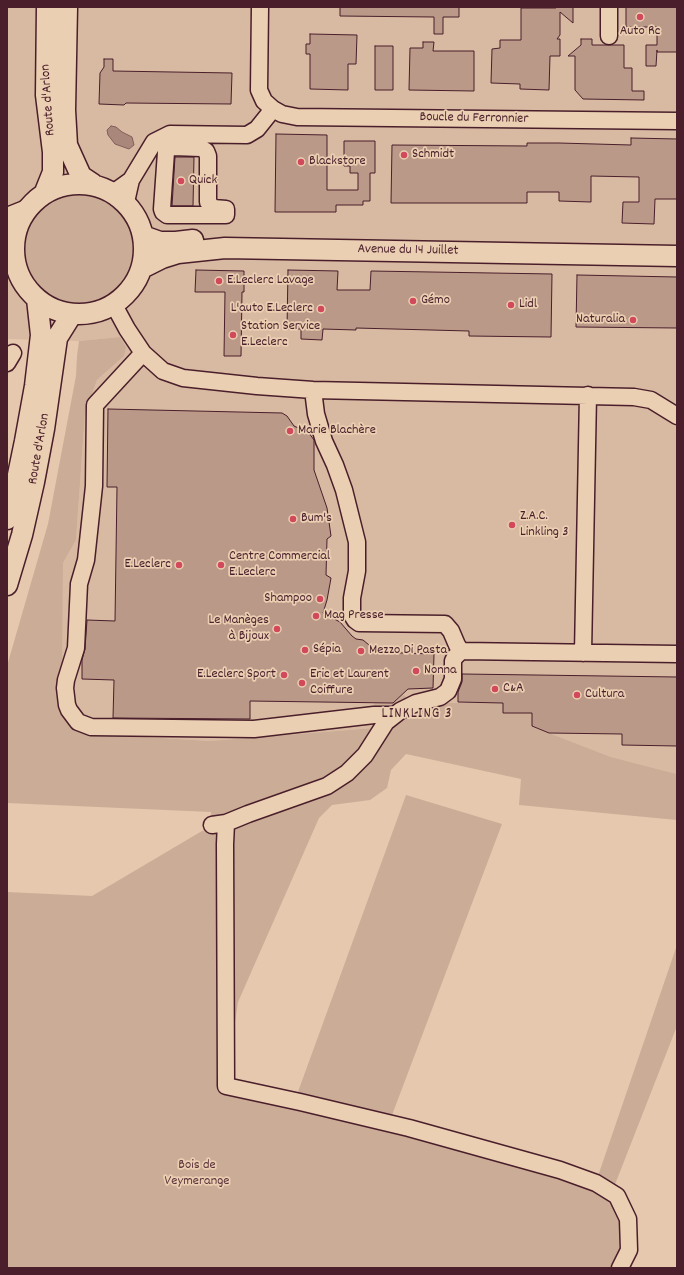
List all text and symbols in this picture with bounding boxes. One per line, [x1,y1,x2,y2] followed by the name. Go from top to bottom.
[635,12,645,22] marker: Auto Rc
[620,24,660,40] place label: Auto Rc
[38,64,60,136] street label: Route d'Arlon
[419,110,529,128] street label: Boucle du Ferronnier
[412,147,454,163] place label: Schmidt
[399,150,409,160] marker: Schmidt
[309,154,366,170] place label: Blackstore
[296,157,306,167] marker: Blackstore
[189,173,217,189] place label: Quick
[176,176,186,186] marker: Quick
[357,242,459,260] street label: Avenue du 14 Juillet
[227,273,314,289] place label: E.Leclerc Lavage
[214,276,224,286] marker: E.Leclerc Lavage
[421,293,450,309] place label: Gémo
[408,296,418,306] marker: Gémo
[519,297,537,313] place label: Lidl
[506,300,516,310] marker: Lidl
[231,301,313,317] place label: L'auto E.Leclerc
[316,304,326,314] marker: L'auto E.Leclerc
[576,312,625,328] place label: Naturalia
[628,315,638,325] marker: Naturalia
[241,319,320,352] place label: Station Service E.Leclerc
[228,330,238,340] marker: Station Service E.Leclerc
[25,412,55,486] street label: Route d'Arlon
[298,423,376,439] place label: Marie Blachère
[285,426,295,436] marker: Marie Blachère
[520,509,568,542] place label: Z.A.C. Linkling 3
[301,511,332,527] place label: Bum's
[288,514,298,524] marker: Bum's
[507,520,517,530] marker: Z.A.C. Linkling 3
[229,549,330,582] place label: Centre Commercial E.Leclerc
[124,557,171,573] place label: E.Leclerc
[174,560,184,570] marker: E.Leclerc
[216,560,226,570] marker: Centre Commercial E.Leclerc
[264,591,312,607] place label: Shampoo
[315,594,325,604] marker: Shampoo
[324,608,384,624] place label: Mag Presse
[311,611,321,621] marker: Mag Presse
[208,613,269,646] place label: Le Manèges à Bijoux
[272,624,282,634] marker: Le Manèges à Bijoux
[313,642,341,658] place label: Sépia
[369,643,447,659] place label: Mezzo Di Pasta
[300,645,310,655] marker: Sépia
[356,646,366,656] marker: Mezzo Di Pasta
[424,663,457,679] place label: Nonna
[411,666,421,676] marker: Nonna
[197,667,276,683] place label: E.Leclerc Sport
[310,667,389,700] place label: Eric et Laurent Coiffure
[279,670,289,680] marker: E.Leclerc Sport
[297,678,307,688] marker: Eric et Laurent Coiffure
[503,681,524,697] place label: C&A
[490,684,500,694] marker: C&A
[585,687,624,703] place label: Cultura
[572,690,582,700] marker: Cultura
[382,706,452,724] district label: LINKLING 3
[165,1158,229,1190] park label: Bois de Veymerange

